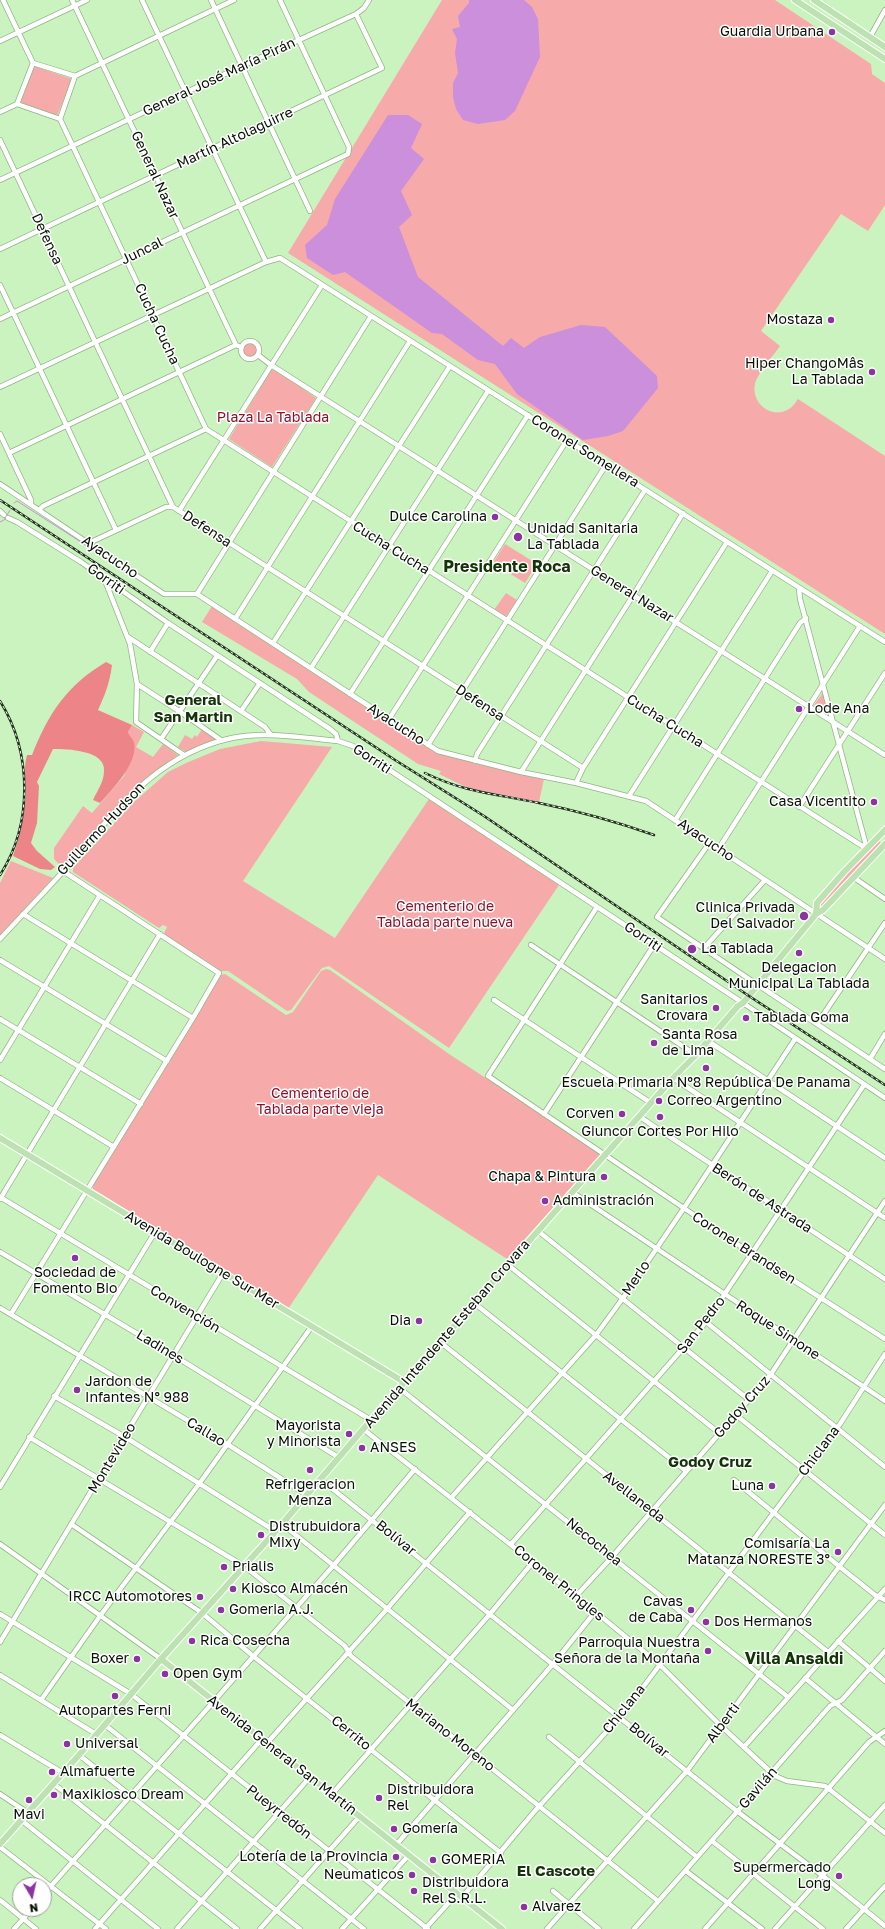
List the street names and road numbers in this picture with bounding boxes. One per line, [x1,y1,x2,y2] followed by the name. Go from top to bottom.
[140,34,298,120] street label: General José María Pirán
[174,104,296,172] street label: Martín Altolaguirre
[127,128,183,222] street label: General Nazar
[28,211,66,267] street label: Defensa
[118,234,166,268] street label: Juncal
[131,281,183,367] street label: Cucha Cucha
[528,411,642,491] street label: Coronel Somellera
[179,507,235,551] street label: Defensa
[349,518,433,578] street label: Cucha Cucha
[79,532,141,582] street label: Ayacucho
[84,560,128,598] street label: Gorriti
[587,562,677,626] street label: General Nazar
[452,681,508,725] street label: Defensa
[623,691,707,751] street label: Cucha Cucha
[364,699,428,749] street label: Ayacucho
[350,740,394,778] street label: Gorriti
[54,779,148,879] street label: Guillermo Hudson
[675,815,737,865] street label: Ayacucho
[621,918,665,956] street label: Gorriti
[709,1159,815,1237] street label: Berón de Astrada
[122,1207,282,1313] street label: Avenida Boulogne Sur Mer
[689,1208,799,1288] street label: Coronel Brandsen
[361,1236,533,1432] street label: Avenida Intendente Esteban Crovara
[618,1257,654,1299] street label: Merlo
[147,1281,223,1337] street label: Convención
[673,1293,729,1357] street label: San Pedro
[733,1297,823,1363] street label: Roque Simone
[133,1326,187,1368] street label: Ladines
[710,1372,774,1442] street label: Godoy Cruz
[183,1414,229,1450] street label: Callao
[84,1420,140,1496] street label: Montevideo
[795,1423,843,1479] street label: Chiclana
[600,1467,668,1527] street label: Avellaneda
[563,1514,625,1570] street label: Necochea
[373,1517,419,1559] street label: Bolívar
[510,1541,608,1625] street label: Coronel Pringles
[599,1681,649,1737] street label: Chiclana
[204,1691,360,1819] street label: Avenida General San Martín
[402,1695,498,1775] street label: Mariano Moreno
[703,1700,743,1746] street label: Alberti
[328,1712,374,1754] street label: Cerrito
[626,1719,672,1761] street label: Bolívar
[735,1764,781,1812] street label: Gavilán
[243,1781,315,1843] street label: Pueyrredón

